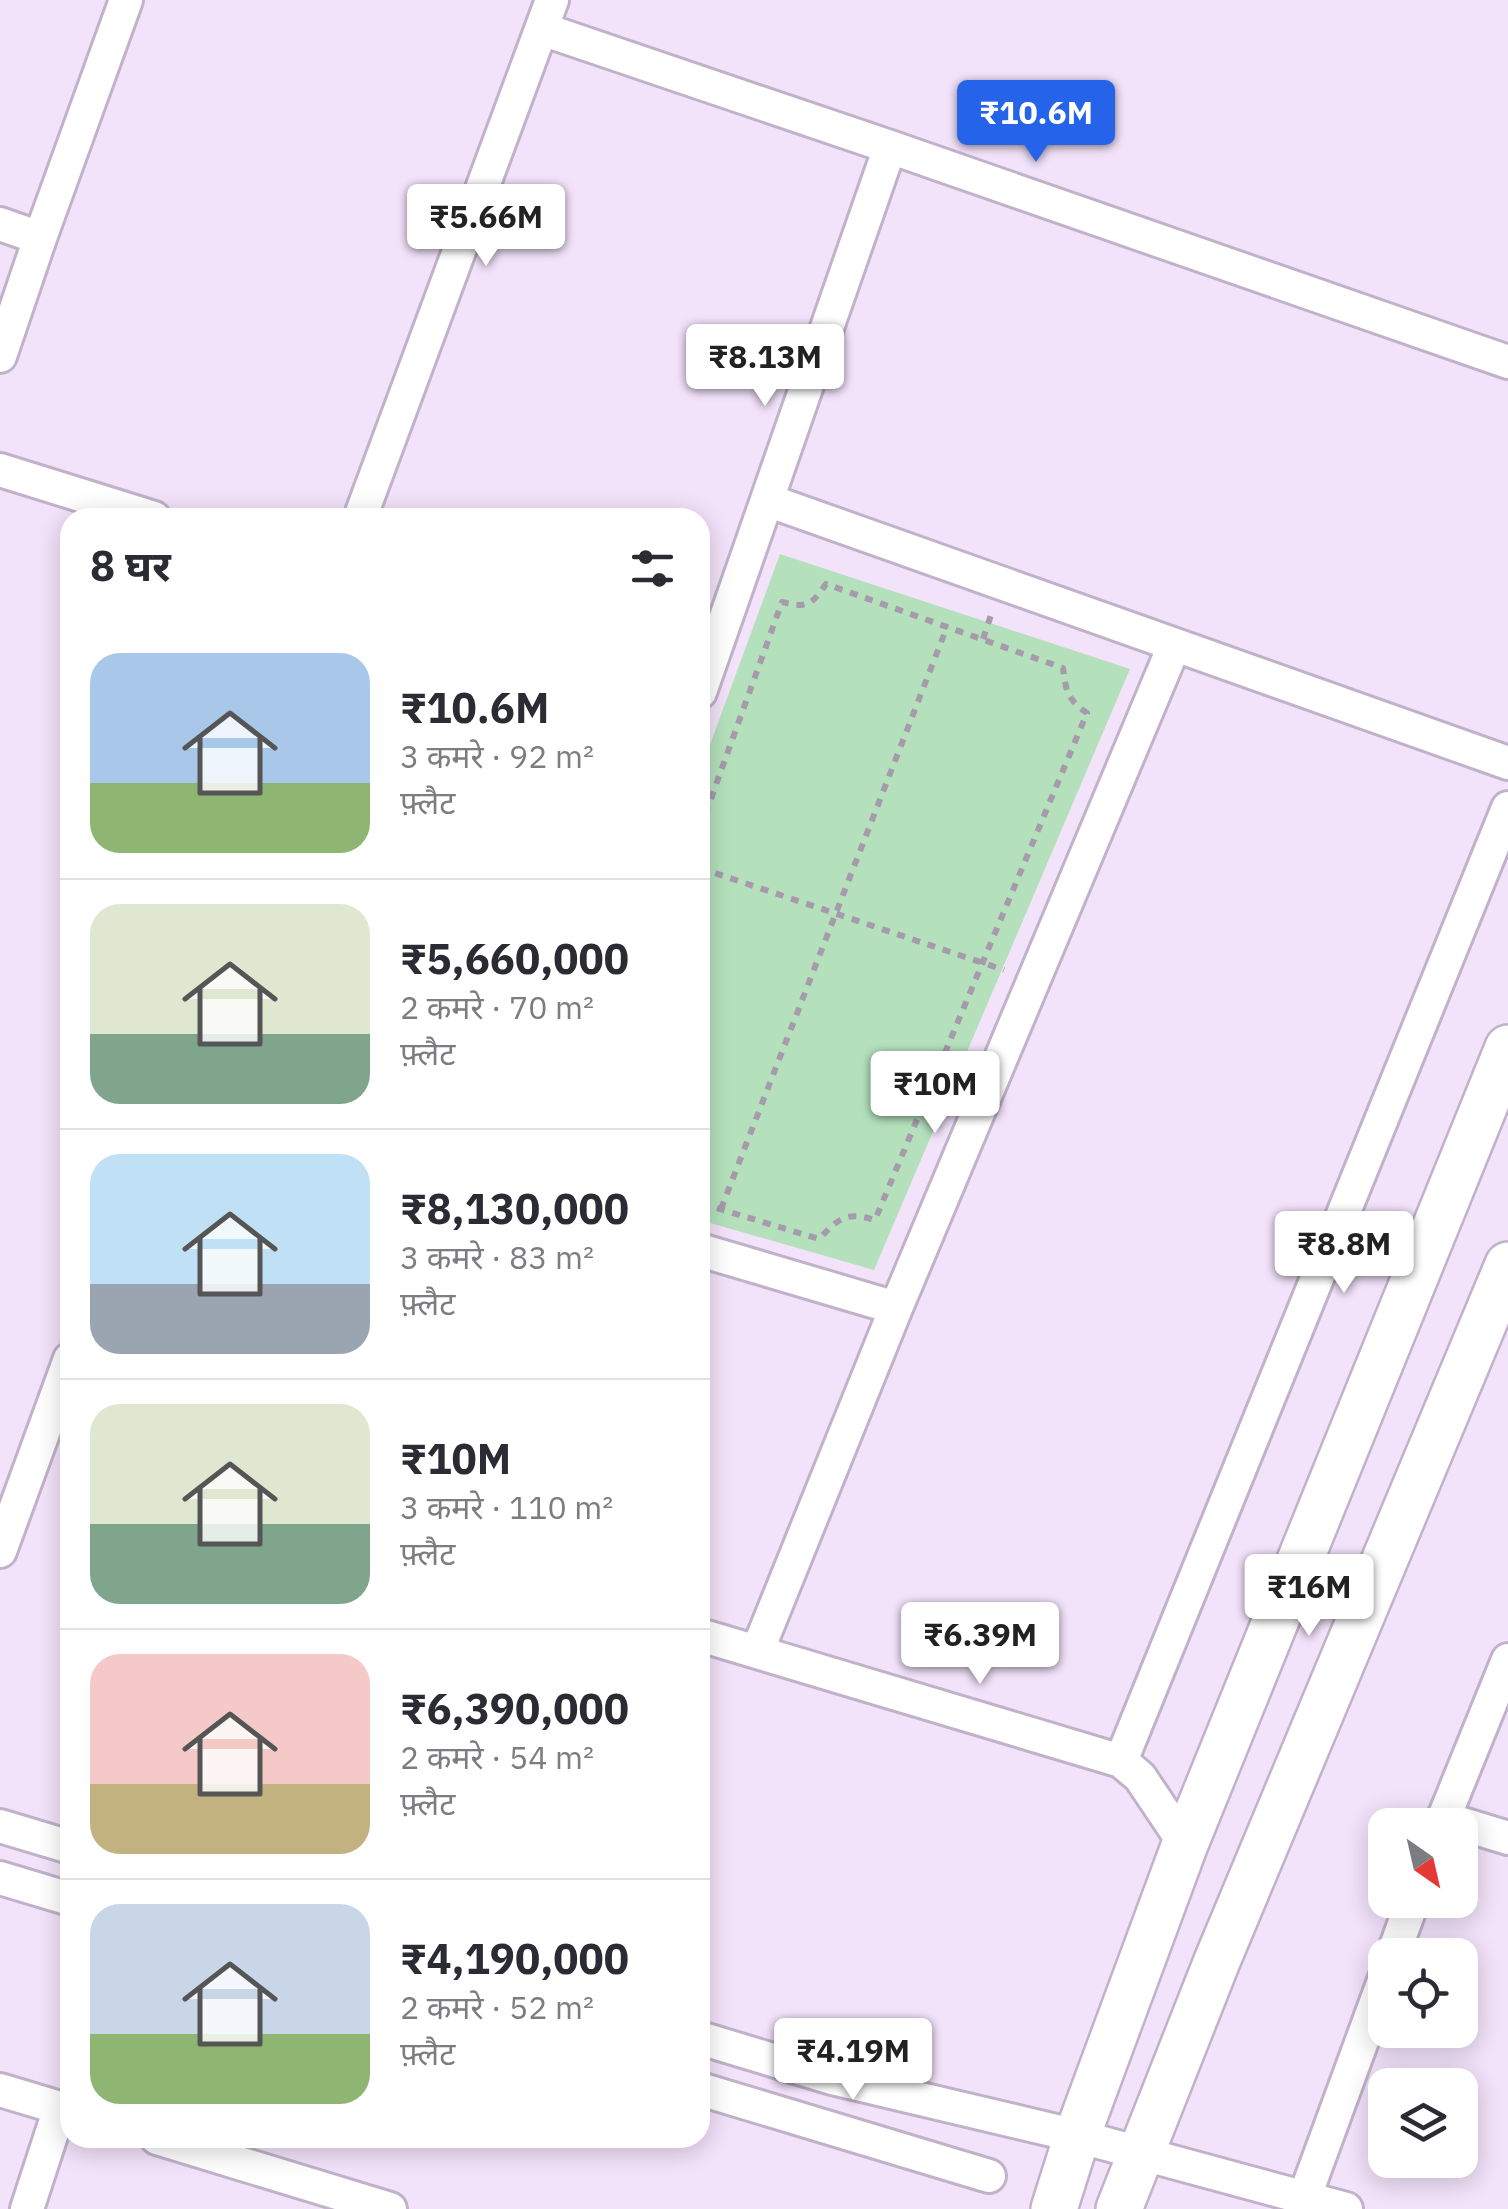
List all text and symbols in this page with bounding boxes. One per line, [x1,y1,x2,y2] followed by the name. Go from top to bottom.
[955,80,1117,165] pin: ₹10.6M
[979,91,1093,133] text: ₹10.6M
[405,184,567,269] pin: ₹5.66M
[429,195,543,237] text: ₹5.66M
[684,324,846,409] pin: ₹8.13M
[708,335,822,377] text: ₹8.13M
[90,538,171,593] text: 8 घर
[625,541,680,596] icon: filters
[400,680,549,735] text: ₹10.6M
[170,693,290,813] icon: home
[400,735,594,777] text: 3 कमरे · 92 m²
[400,781,455,823] text: फ़्लैट
[400,931,629,986] text: ₹5,660,000
[170,944,290,1064] icon: home
[400,986,594,1028] text: 2 कमरे · 70 m²
[400,1032,455,1074] text: फ़्लैट
[876,1051,994,1136] pin: ₹10M
[893,1062,977,1104] text: ₹10M
[400,1181,629,1236] text: ₹8,130,000
[170,1194,290,1314] icon: home
[1274,1211,1414,1296] pin: ₹8.8M
[1297,1222,1391,1264] text: ₹8.8M
[400,1236,594,1278] text: 3 कमरे · 83 m²
[400,1282,455,1324] text: फ़्लैट
[400,1431,511,1486] text: ₹10M
[170,1444,290,1564] icon: home
[400,1486,613,1528] text: 3 कमरे · 110 m²
[400,1532,455,1574] text: फ़्लैट
[1250,1554,1368,1639] pin: ₹16M
[1267,1565,1351,1607] text: ₹16M
[899,1602,1061,1687] pin: ₹6.39M
[923,1613,1037,1655] text: ₹6.39M
[400,1681,629,1736] text: ₹6,390,000
[170,1694,290,1814] icon: home
[400,1736,594,1778] text: 2 कमरे · 54 m²
[400,1782,455,1824] text: फ़्लैट
[1368,1808,1478,1918] north arrow
[1368,1808,1478,2178] map controls
[400,1931,629,1986] text: ₹4,190,000
[1368,1938,1478,2048] button: locate
[170,1944,290,2064] icon: home
[400,1986,594,2028] text: 2 कमरे · 52 m²
[772,2018,934,2103] pin: ₹4.19M
[796,2029,910,2071] text: ₹4.19M
[400,2032,455,2074] text: फ़्लैट
[1368,2068,1478,2178] button: layers

